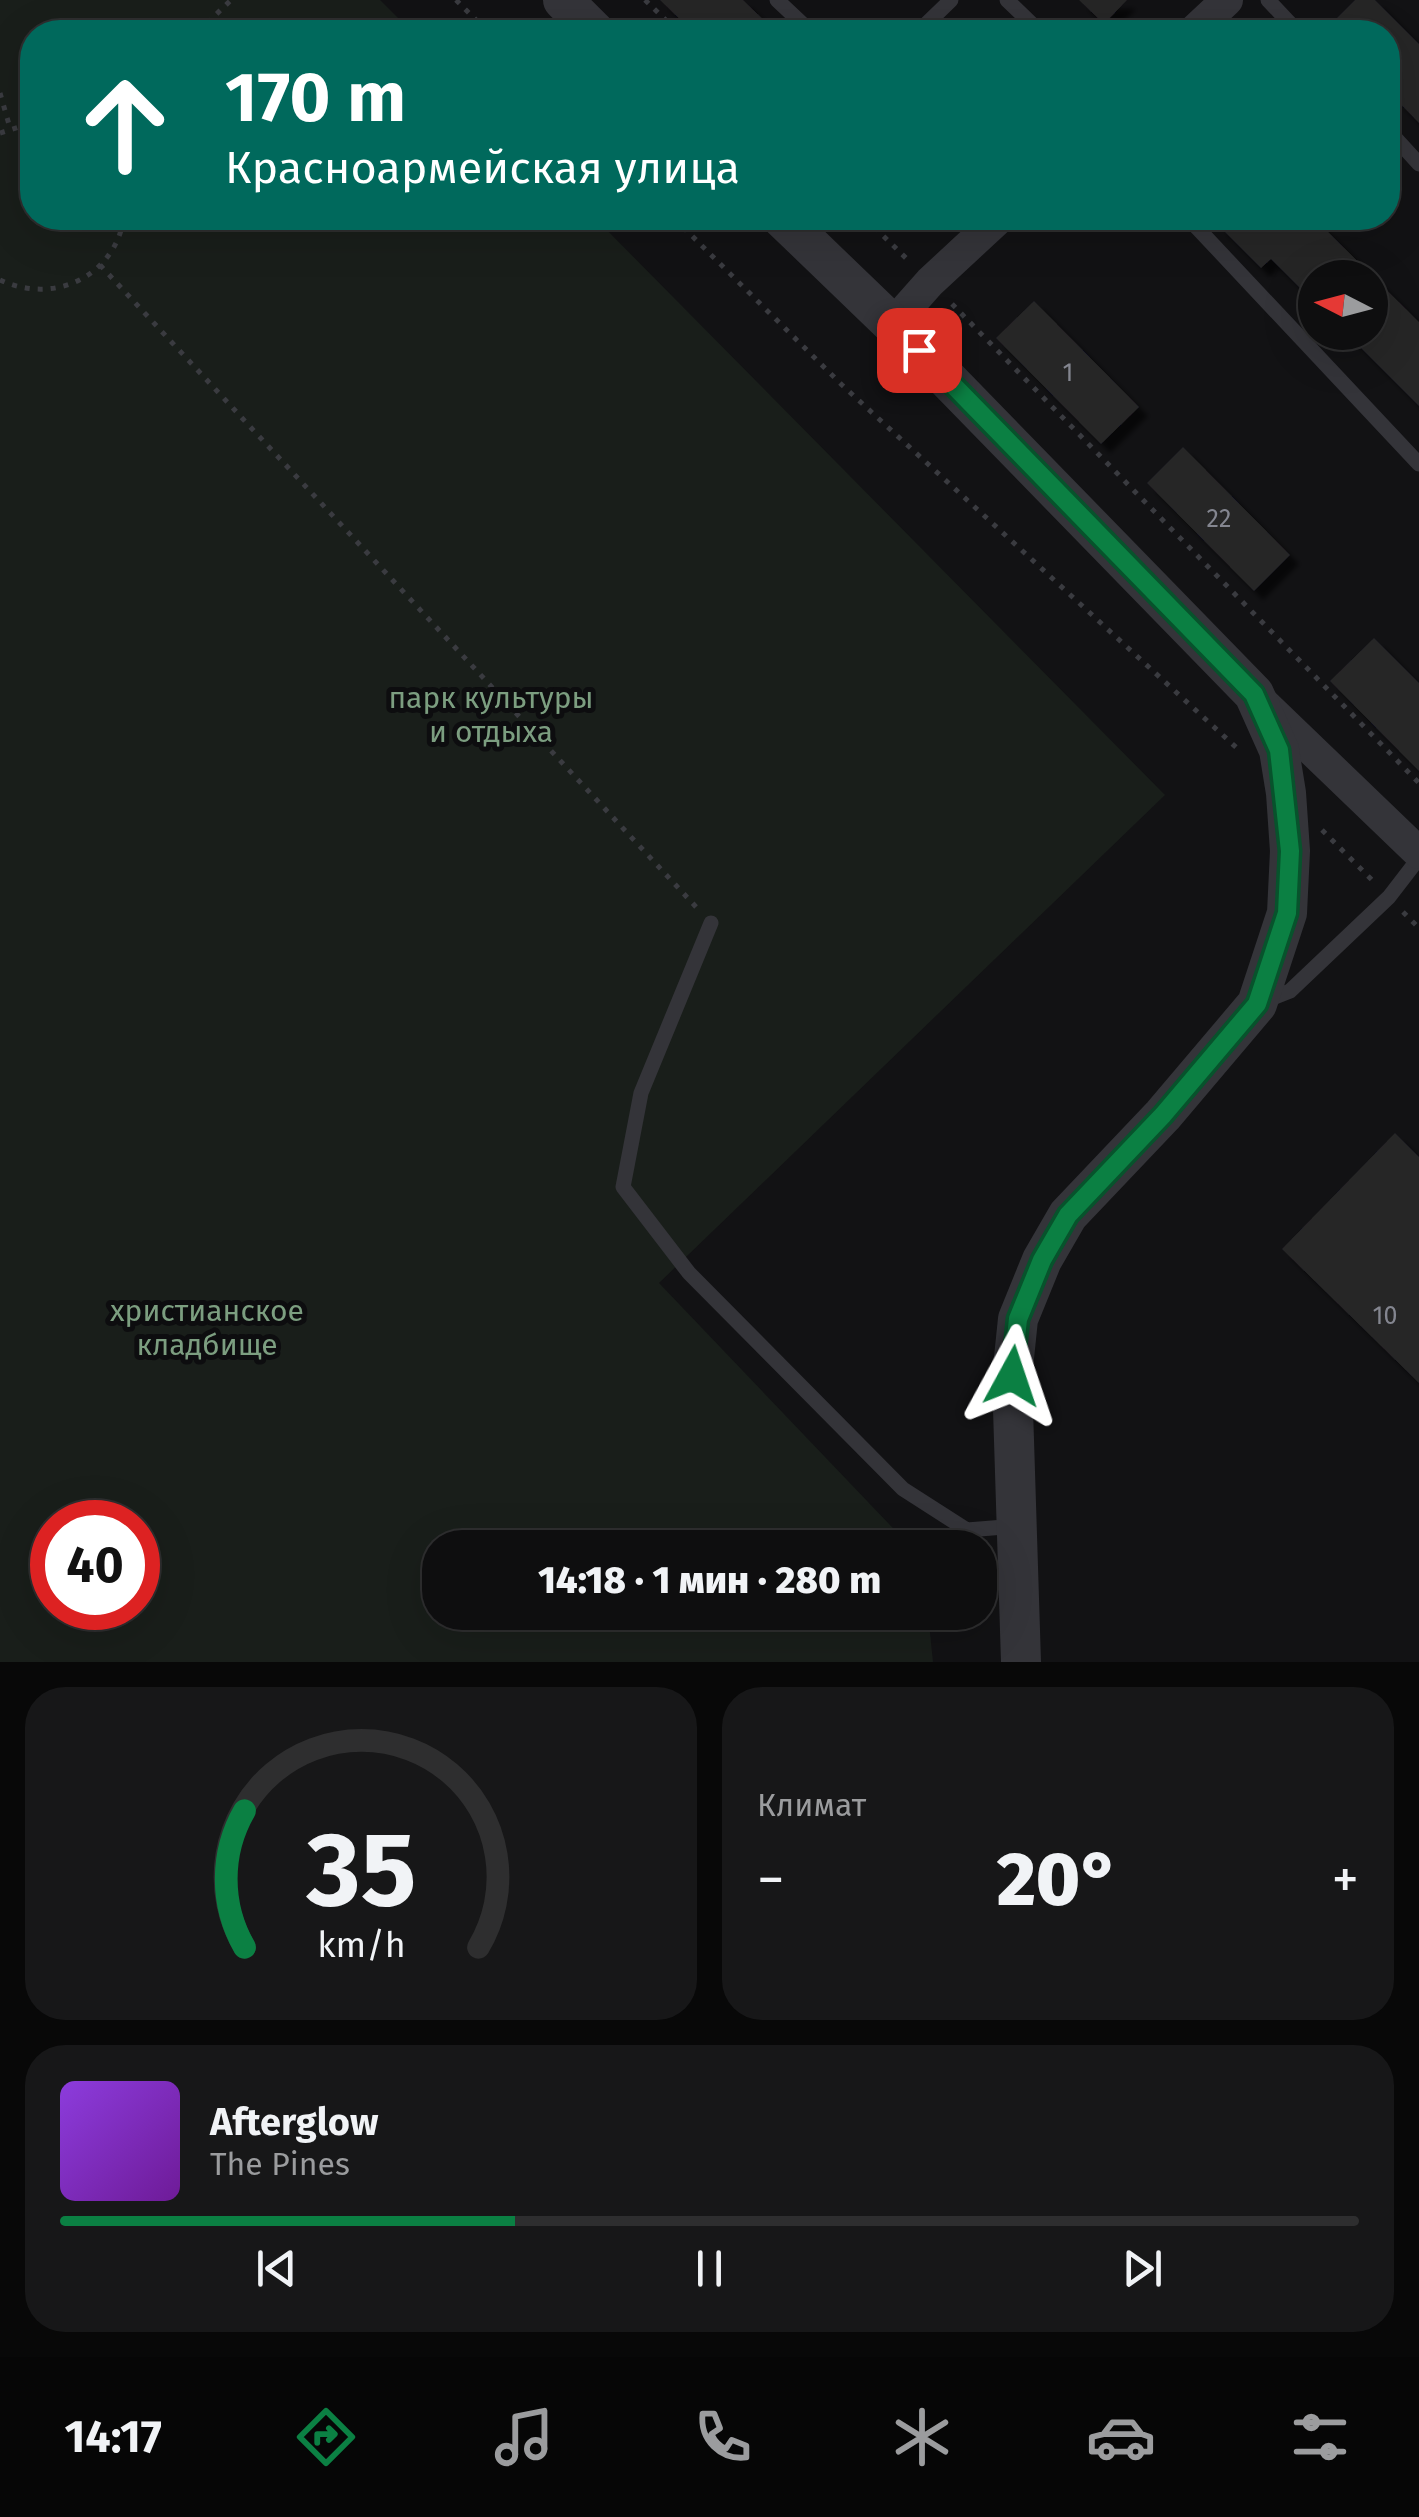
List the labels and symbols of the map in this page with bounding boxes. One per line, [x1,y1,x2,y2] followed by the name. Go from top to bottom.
[1298,260,1388,350] north arrow
[877,308,962,393] pin
[1063,358,1073,388] house number: 1
[1207,504,1231,534] house number: 22
[388,680,594,750] park label: парк культуры и отдыха
[110,1293,304,1363] park label: христианское кладбище
[1373,1301,1397,1331] house number: 10
[960,1324,1064,1428] position arrow
[30,1500,160,1630] speed limit sign: 40

